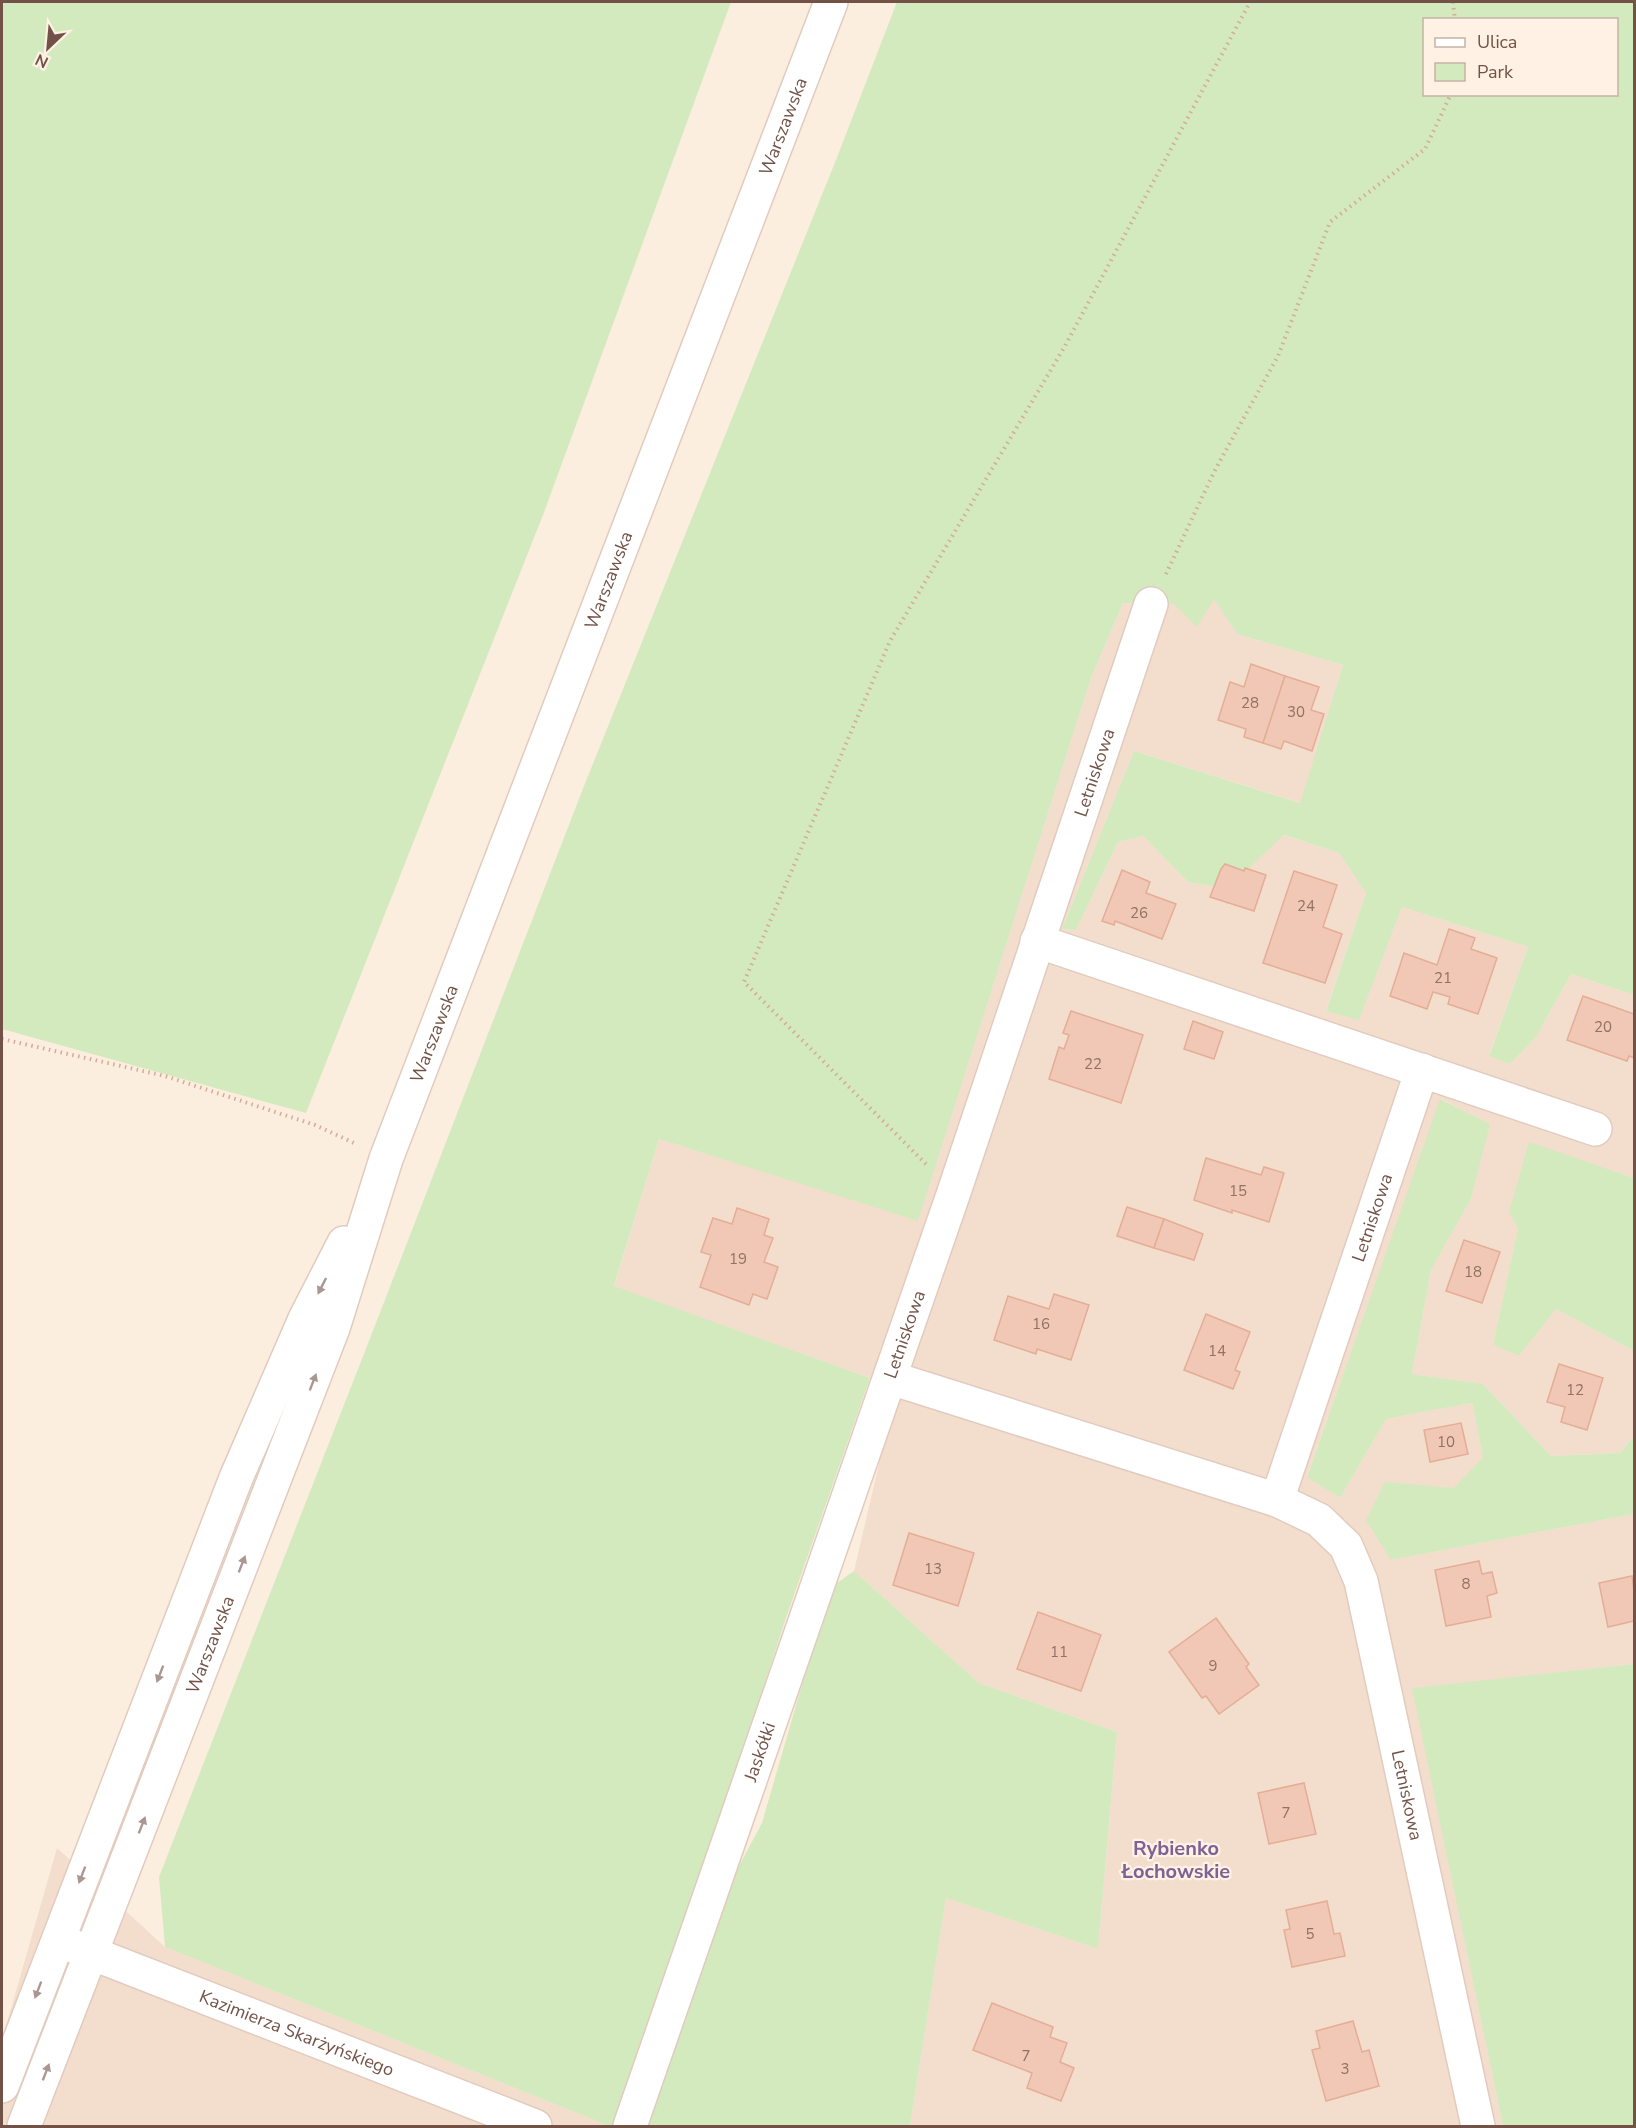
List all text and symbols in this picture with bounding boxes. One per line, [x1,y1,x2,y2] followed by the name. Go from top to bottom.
[18,18,78,78] north arrow
[1423,18,1618,96] legend
[1477,30,1517,54] text: Ulica
[32,48,52,73] text: N
[1477,60,1514,84] text: Park
[753,74,813,179] street label: Warszawska
[579,528,638,633] street label: Warszawska
[1241,693,1259,713] house number: 28
[1287,702,1305,722] house number: 30
[1069,725,1121,820] street label: Letniskowa
[1297,896,1315,916] house number: 24
[1130,903,1148,923] house number: 26
[1434,968,1452,988] house number: 21
[404,981,464,1086] street label: Warszawska
[1594,1017,1612,1037] house number: 20
[1084,1054,1102,1074] house number: 22
[1346,1170,1398,1265] street label: Letniskowa
[1229,1181,1247,1201] house number: 15
[729,1249,747,1269] house number: 19
[1464,1262,1482,1282] house number: 18
[317,1278,326,1295] one-way arrow
[878,1287,931,1382] street label: Letniskowa
[1032,1314,1050,1334] house number: 16
[1208,1341,1226,1361] house number: 14
[308,1373,318,1391] one-way arrow
[1566,1380,1584,1400] house number: 12
[1437,1432,1455,1452] house number: 10
[238,1555,248,1573] one-way arrow
[924,1559,942,1579] house number: 13
[1461,1574,1471,1594] house number: 8
[181,1592,240,1697] street label: Warszawska
[1050,1642,1068,1662] house number: 11
[1208,1656,1218,1676] house number: 9
[155,1665,165,1683] one-way arrow
[738,1719,781,1786] street label: Jaskółki
[1386,1748,1428,1843] street label: Letniskowa
[1281,1803,1291,1823] house number: 7
[137,1815,147,1833] one-way arrow
[1121,1835,1230,1885] district label: Rybienko Łochowskie
[77,1866,87,1884] one-way arrow
[1305,1924,1315,1944] house number: 5
[33,1981,42,1999] one-way arrow
[196,1984,398,2082] street label: Kazimierza Skarżyńskiego
[1021,2046,1031,2066] house number: 7
[1340,2059,1350,2079] house number: 3
[41,2063,51,2081] one-way arrow

